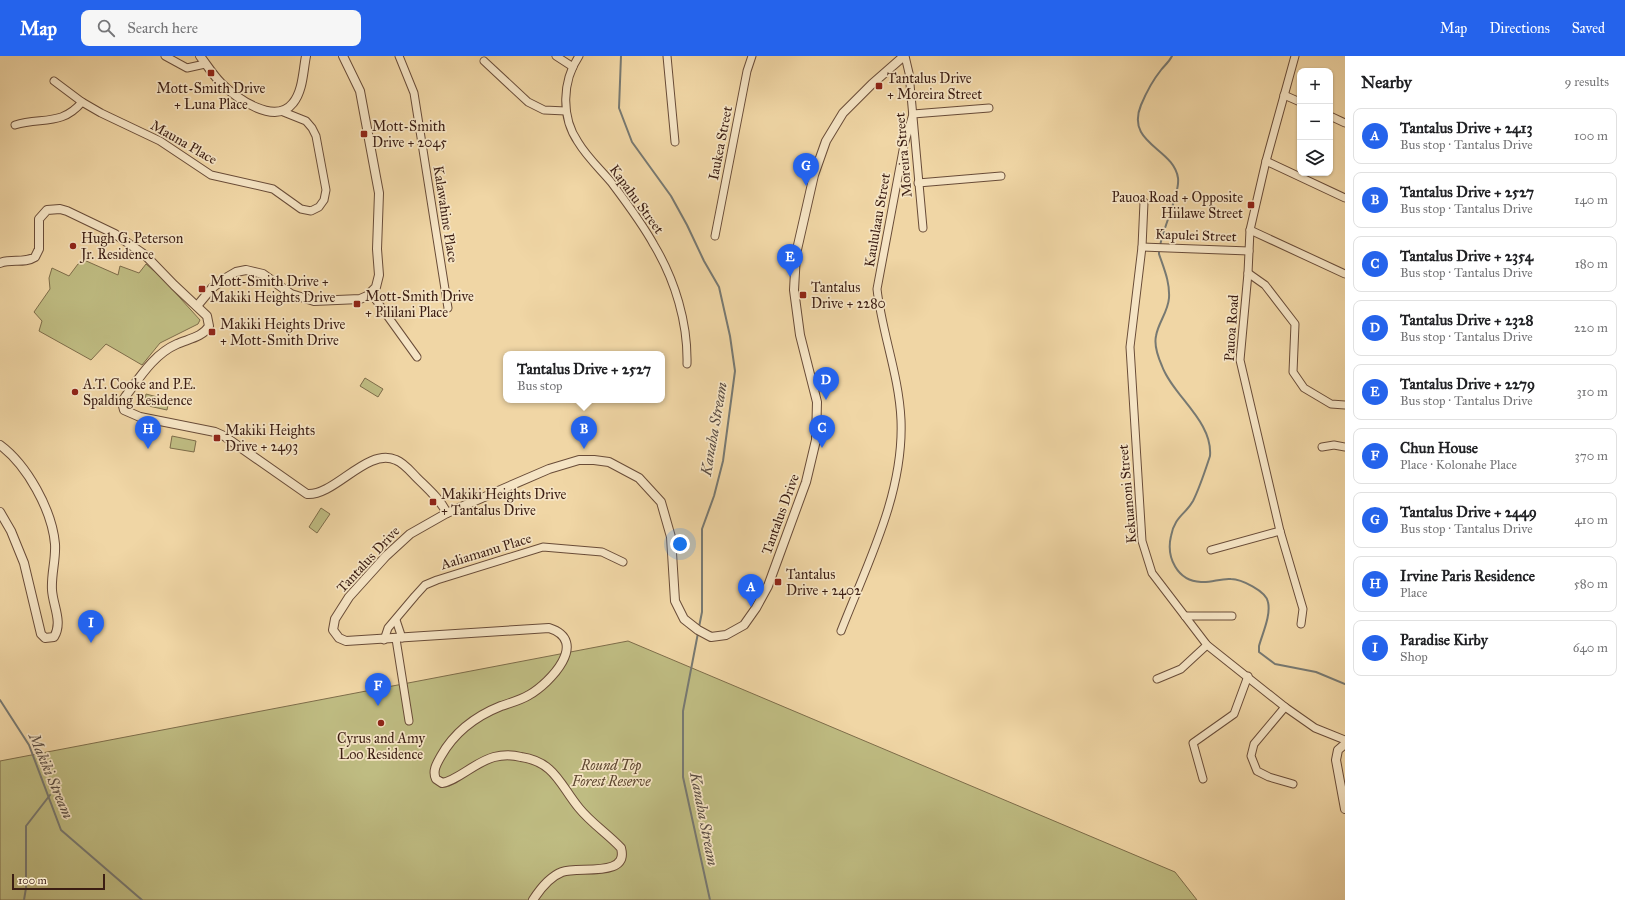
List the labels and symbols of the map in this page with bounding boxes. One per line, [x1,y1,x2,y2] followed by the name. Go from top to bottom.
[206,68,216,78] marker: Mott-Smith Drive + Luna Place
[887,70,982,103] place label: Tantalus Drive + Moreira Street
[157,80,266,113] place label: Mott-Smith Drive + Luna Place
[874,81,884,91] marker: Tantalus Drive + Moreira Street
[705,105,736,182] street label: Iaukea Street
[891,112,916,198] street label: Moreira Street
[148,117,220,168] street label: Mauna Place
[372,118,447,151] place label: Mott-Smith Drive + 2045
[359,129,369,139] marker: Mott-Smith Drive + 2045
[793,153,819,186] pin: G
[606,161,668,237] street label: Kapahu Street
[429,164,462,264] street label: Kalawahine Place
[861,172,894,269] street label: Kaululaau Street
[1111,189,1243,222] place label: Pauoa Road + Opposite Hiilawe Street
[1246,200,1256,210] marker: Pauoa Road + Opposite Hiilawe Street
[1155,226,1237,245] street label: Kapulei Street
[79,230,184,264] place label: Hugh G. Peterson Jr. Residence
[68,241,78,251] marker: Hugh G. Peterson Jr. Residence
[777,244,803,277] pin: E
[210,273,336,306] place label: Mott-Smith Drive + Makiki Heights Drive
[811,279,886,312] place label: Tantalus Drive + 2280
[197,284,207,294] marker: Mott-Smith Drive + Makiki Heights Drive
[365,288,474,321] place label: Mott-Smith Drive + Pililani Place
[798,290,808,300] marker: Tantalus Drive + 2280
[1221,294,1242,362] street label: Pauoa Road
[352,299,362,309] marker: Mott-Smith Drive + Pililani Place
[220,316,346,349] place label: Makiki Heights Drive + Mott-Smith Drive
[207,327,217,337] marker: Makiki Heights Drive + Mott-Smith Drive
[813,367,839,400] pin: D
[82,376,196,409] place label: A.T. Cooke and P.E. Spalding Residence
[697,381,731,478] water label: Kanaha Stream
[70,387,80,397] marker: A.T. Cooke and P.E. Spalding Residence
[809,415,835,448] pin: C
[135,416,161,449] pin: H
[571,416,597,449] pin: B
[225,422,315,455] place label: Makiki Heights Drive + 2493
[212,433,222,443] marker: Makiki Heights Drive + 2493
[1115,444,1140,544] street label: Kekuanoni Street
[758,471,803,557] street label: Tantalus Drive
[441,486,567,519] place label: Makiki Heights Drive + Tantalus Drive
[428,497,438,507] marker: Makiki Heights Drive + Tantalus Drive
[333,522,404,596] street label: Tantalus Drive
[438,530,534,574] street label: Aaliamanu Place
[670,534,690,554] your location
[786,566,861,599] place label: Tantalus Drive + 2402
[738,574,764,607] pin: A
[773,577,783,587] marker: Tantalus Drive + 2402
[78,610,104,643] pin: I
[365,673,391,706] pin: F
[376,718,386,728] marker: Cyrus and Amy Loo Residence
[24,729,77,821] water label: Makiki Stream
[337,730,425,763] place label: Cyrus and Amy Loo Residence
[571,757,651,790] park label: Round Top Forest Reserve
[686,770,722,867] water label: Kanaha Stream
[12,872,105,891] scale bar

